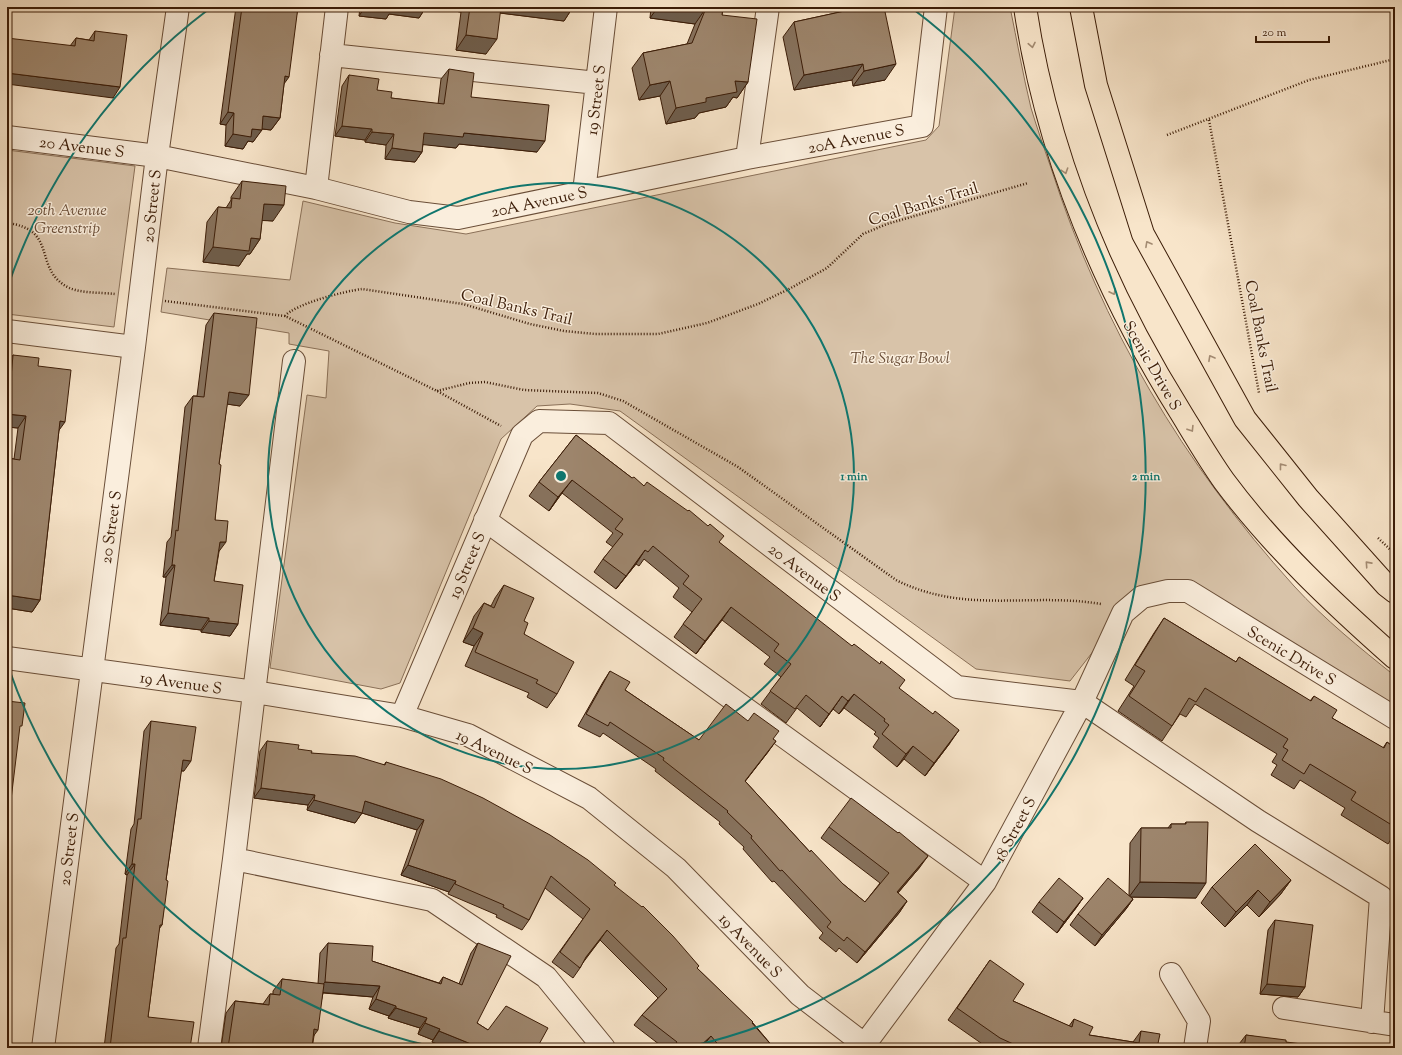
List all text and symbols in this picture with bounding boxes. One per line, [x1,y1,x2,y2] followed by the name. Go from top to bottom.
[1256,18,1329,44] scale bar
[1262,24,1287,42] text: 20 m
[1027,42,1036,48] one-way arrow
[582,64,613,137] street label: 19 Street S
[806,120,907,161] street label: 20A Avenue S
[38,132,126,165] street label: 20 Avenue S
[1060,167,1068,174] one-way arrow
[138,168,169,244] street label: 20 Street S
[866,178,982,233] street label: Coal Banks Trail
[489,182,590,225] street label: 20A Avenue S
[27,200,107,241] park label: 20th Avenue Greenstrip
[1146,241,1153,248] one-way arrow
[1237,278,1282,395] street label: Coal Banks Trail
[458,284,575,333] street label: Coal Banks Trail
[1108,287,1116,295] one-way arrow
[1116,317,1186,415] street label: Scenic Drive S
[850,348,950,371] park label: The Sugar Bowl
[1208,355,1215,362] one-way arrow
[1186,425,1194,432] one-way arrow
[1280,464,1287,471] one-way arrow
[839,468,868,486] text: 1 min
[1132,468,1161,486] text: 2 min
[554,469,568,483] centre of rings
[96,489,129,565] street label: 20 Street S
[444,529,493,603] street label: 19 Street S
[762,539,845,609] street label: 20 Avenue S
[1365,562,1372,569] one-way arrow
[1242,621,1340,693] street label: Scenic Drive S
[138,667,223,702] street label: 19 Avenue S
[452,725,536,782] street label: 19 Avenue S
[989,793,1043,867] street label: 18 Street S
[55,811,86,887] street label: 20 Street S
[712,909,786,985] street label: 19 Avenue S

